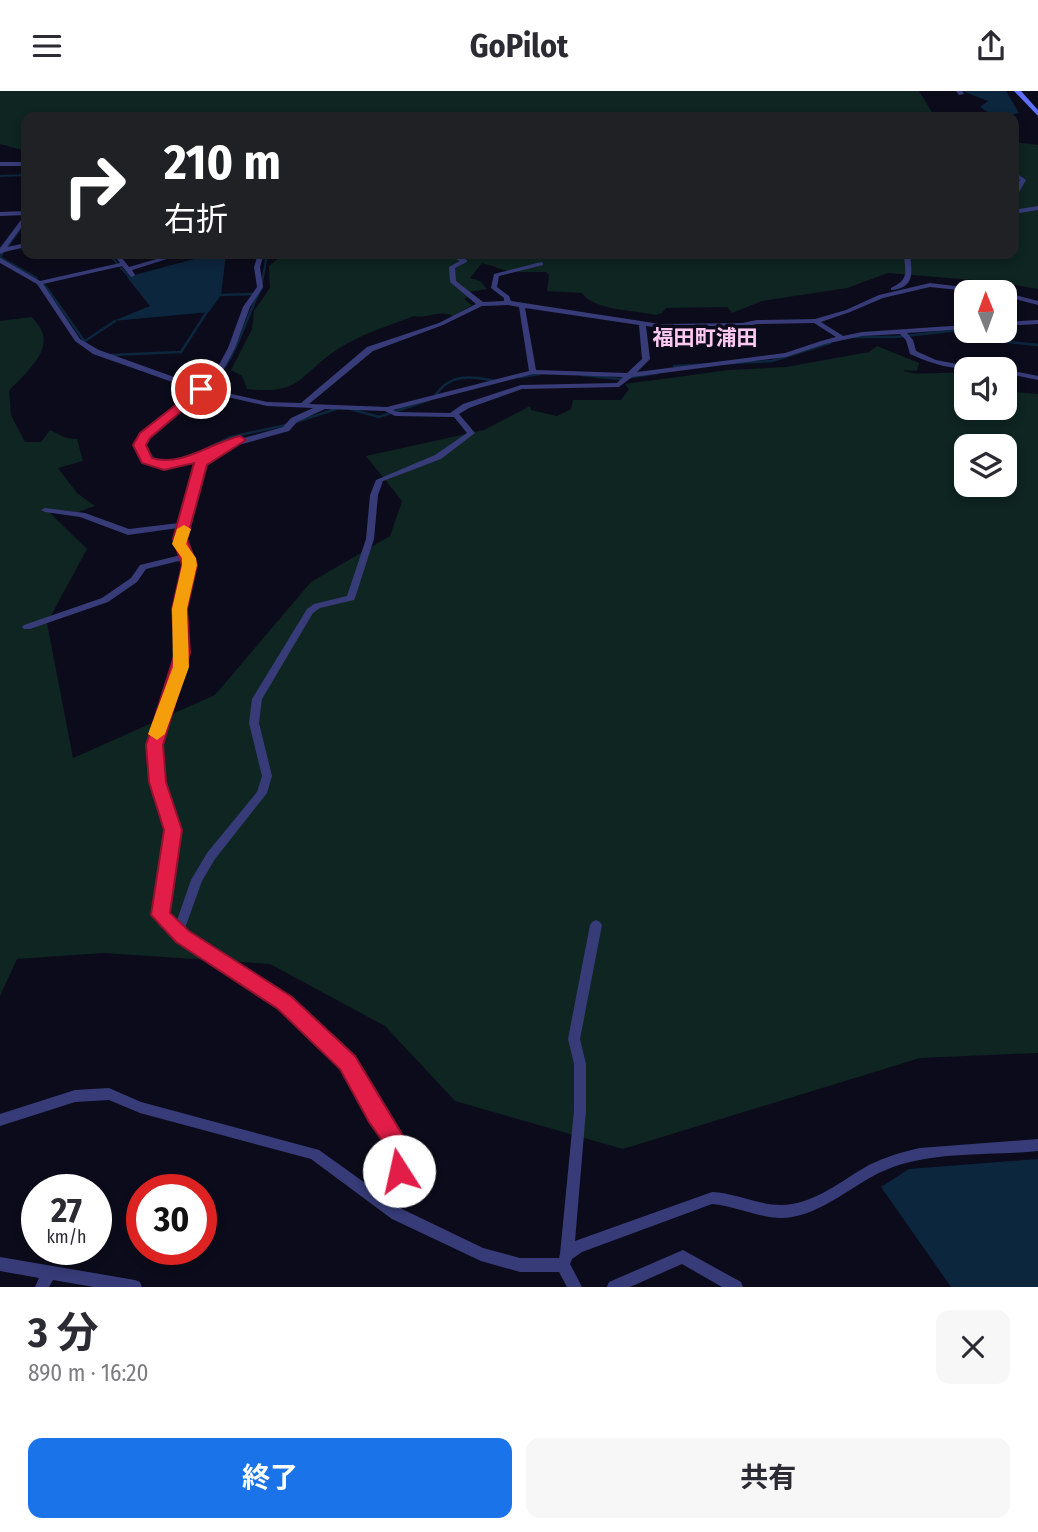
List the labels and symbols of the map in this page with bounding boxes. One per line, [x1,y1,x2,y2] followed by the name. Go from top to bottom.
[954,280,1017,343] north arrow
[653,325,758,351] district label: 福田町浦田
[171,359,231,419] pin
[362,1134,436,1208] position arrow
[126,1174,217,1265] speed limit sign: 30

